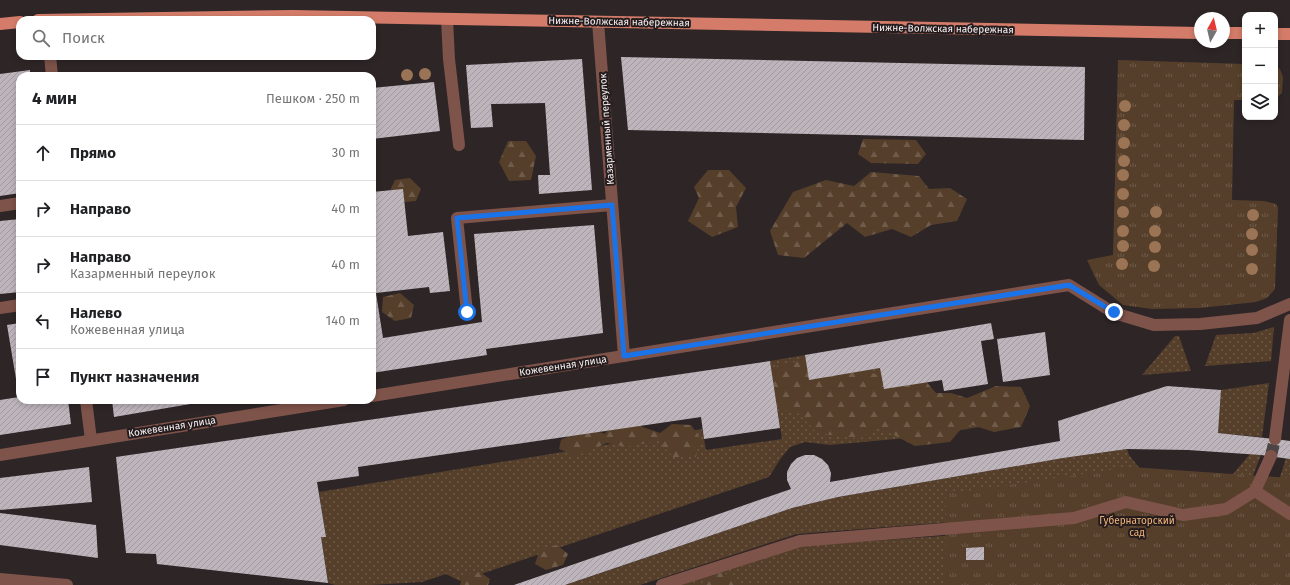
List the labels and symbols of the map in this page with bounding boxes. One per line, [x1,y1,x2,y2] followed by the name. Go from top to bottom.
[1194,12,1230,48] north arrow
[548,15,690,29] street label: Нижне-Волжская набережная
[872,22,1014,36] street label: Нижне-Волжская набережная
[597,72,617,185] street label: Казарменный переулок
[458,303,476,321] route start
[1105,303,1123,321] route end
[518,353,608,379] street label: Кожевенная улица
[127,414,217,440] street label: Кожевенная улица
[1099,515,1175,539] park label: Губернаторский сад

